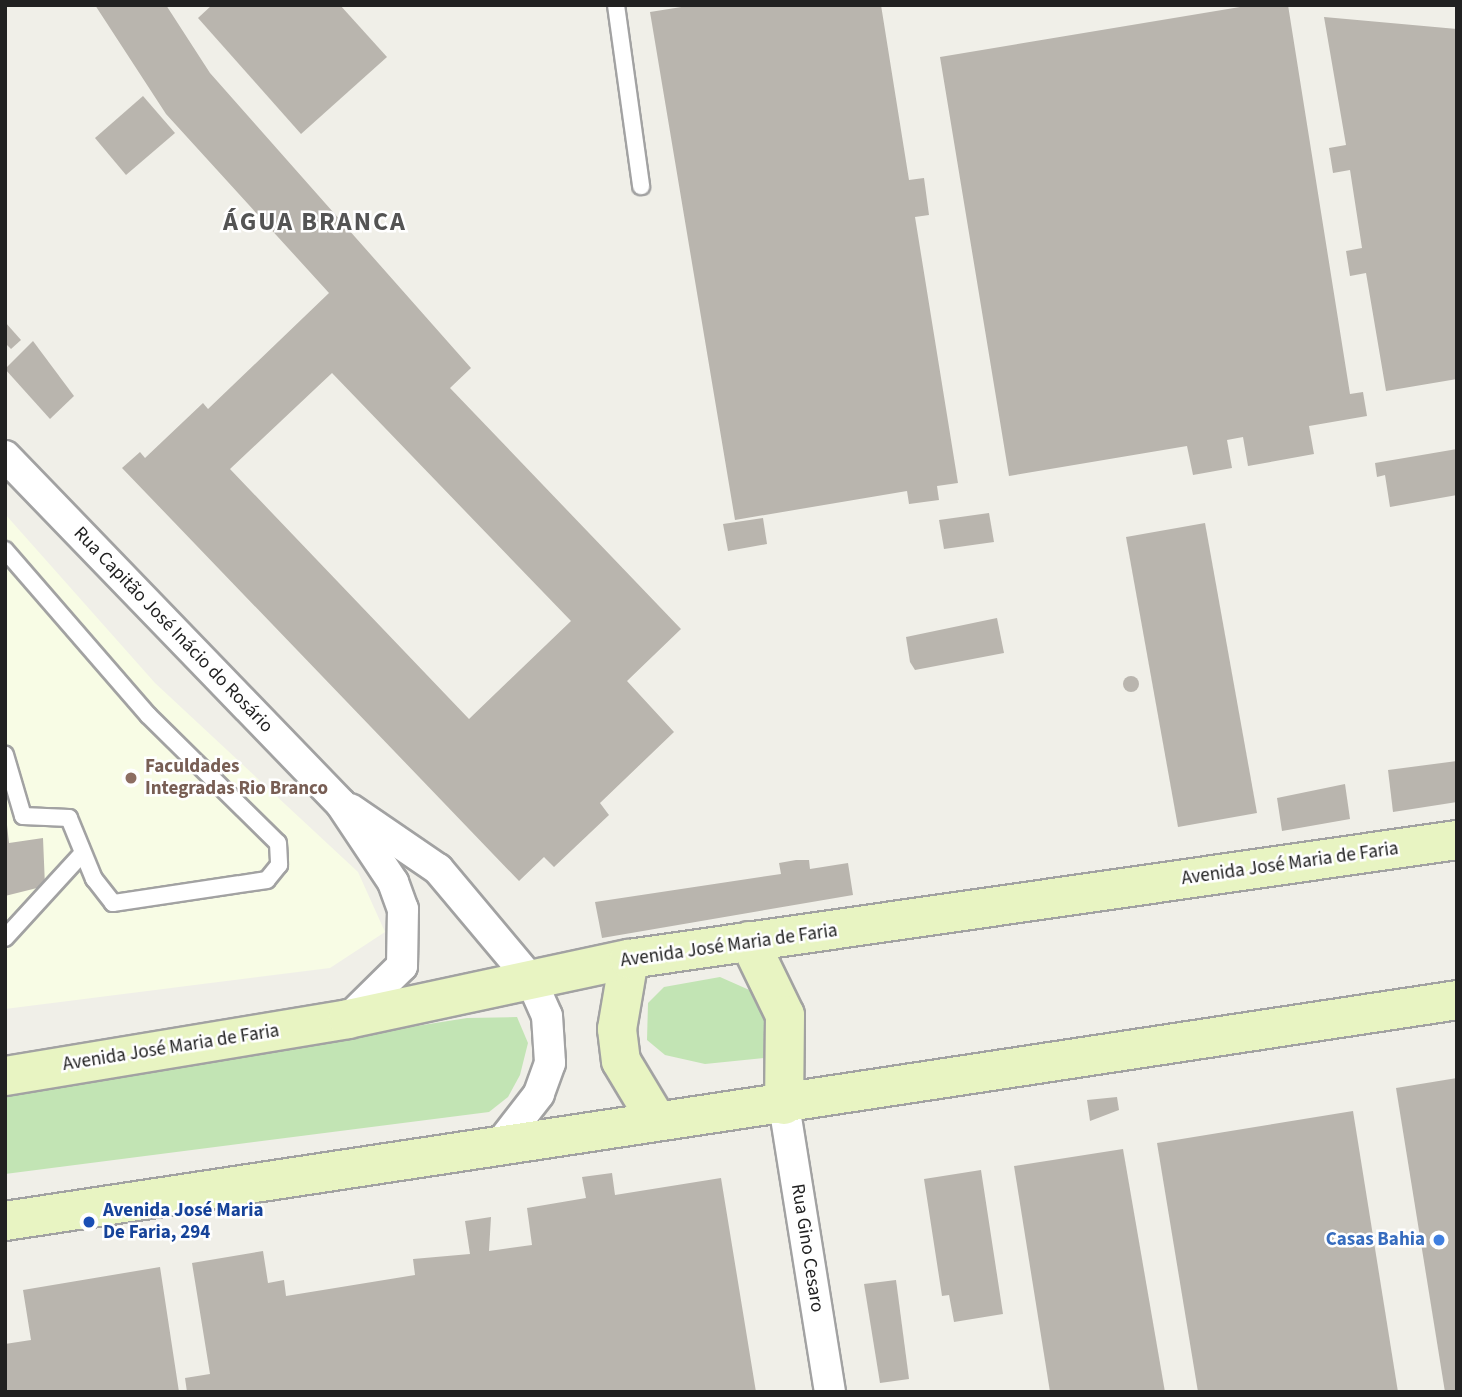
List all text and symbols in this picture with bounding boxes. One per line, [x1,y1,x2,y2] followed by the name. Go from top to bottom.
[224,206,406,238] district label: ÁGUA BRANCA
[68,522,278,738] street label: Rua Capitão José Inácio do Rosário
[145,756,328,800] place label: Faculdades Integradas Rio Branco
[123,770,139,786] marker: Faculdades Integradas Rio Branco
[1180,837,1400,891] street label: Avenida José Maria de Faria
[619,919,839,973] street label: Avenida José Maria de Faria
[61,1020,281,1076] street label: Avenida José Maria de Faria
[786,1182,828,1314] street label: Rua Gino Cesaro
[103,1200,263,1244] place label: Avenida José Maria De Faria, 294
[81,1214,97,1230] marker: Avenida José Maria De Faria, 294
[1326,1229,1425,1251] place label: Casas Bahia
[1431,1232,1447,1248] marker: Casas Bahia

